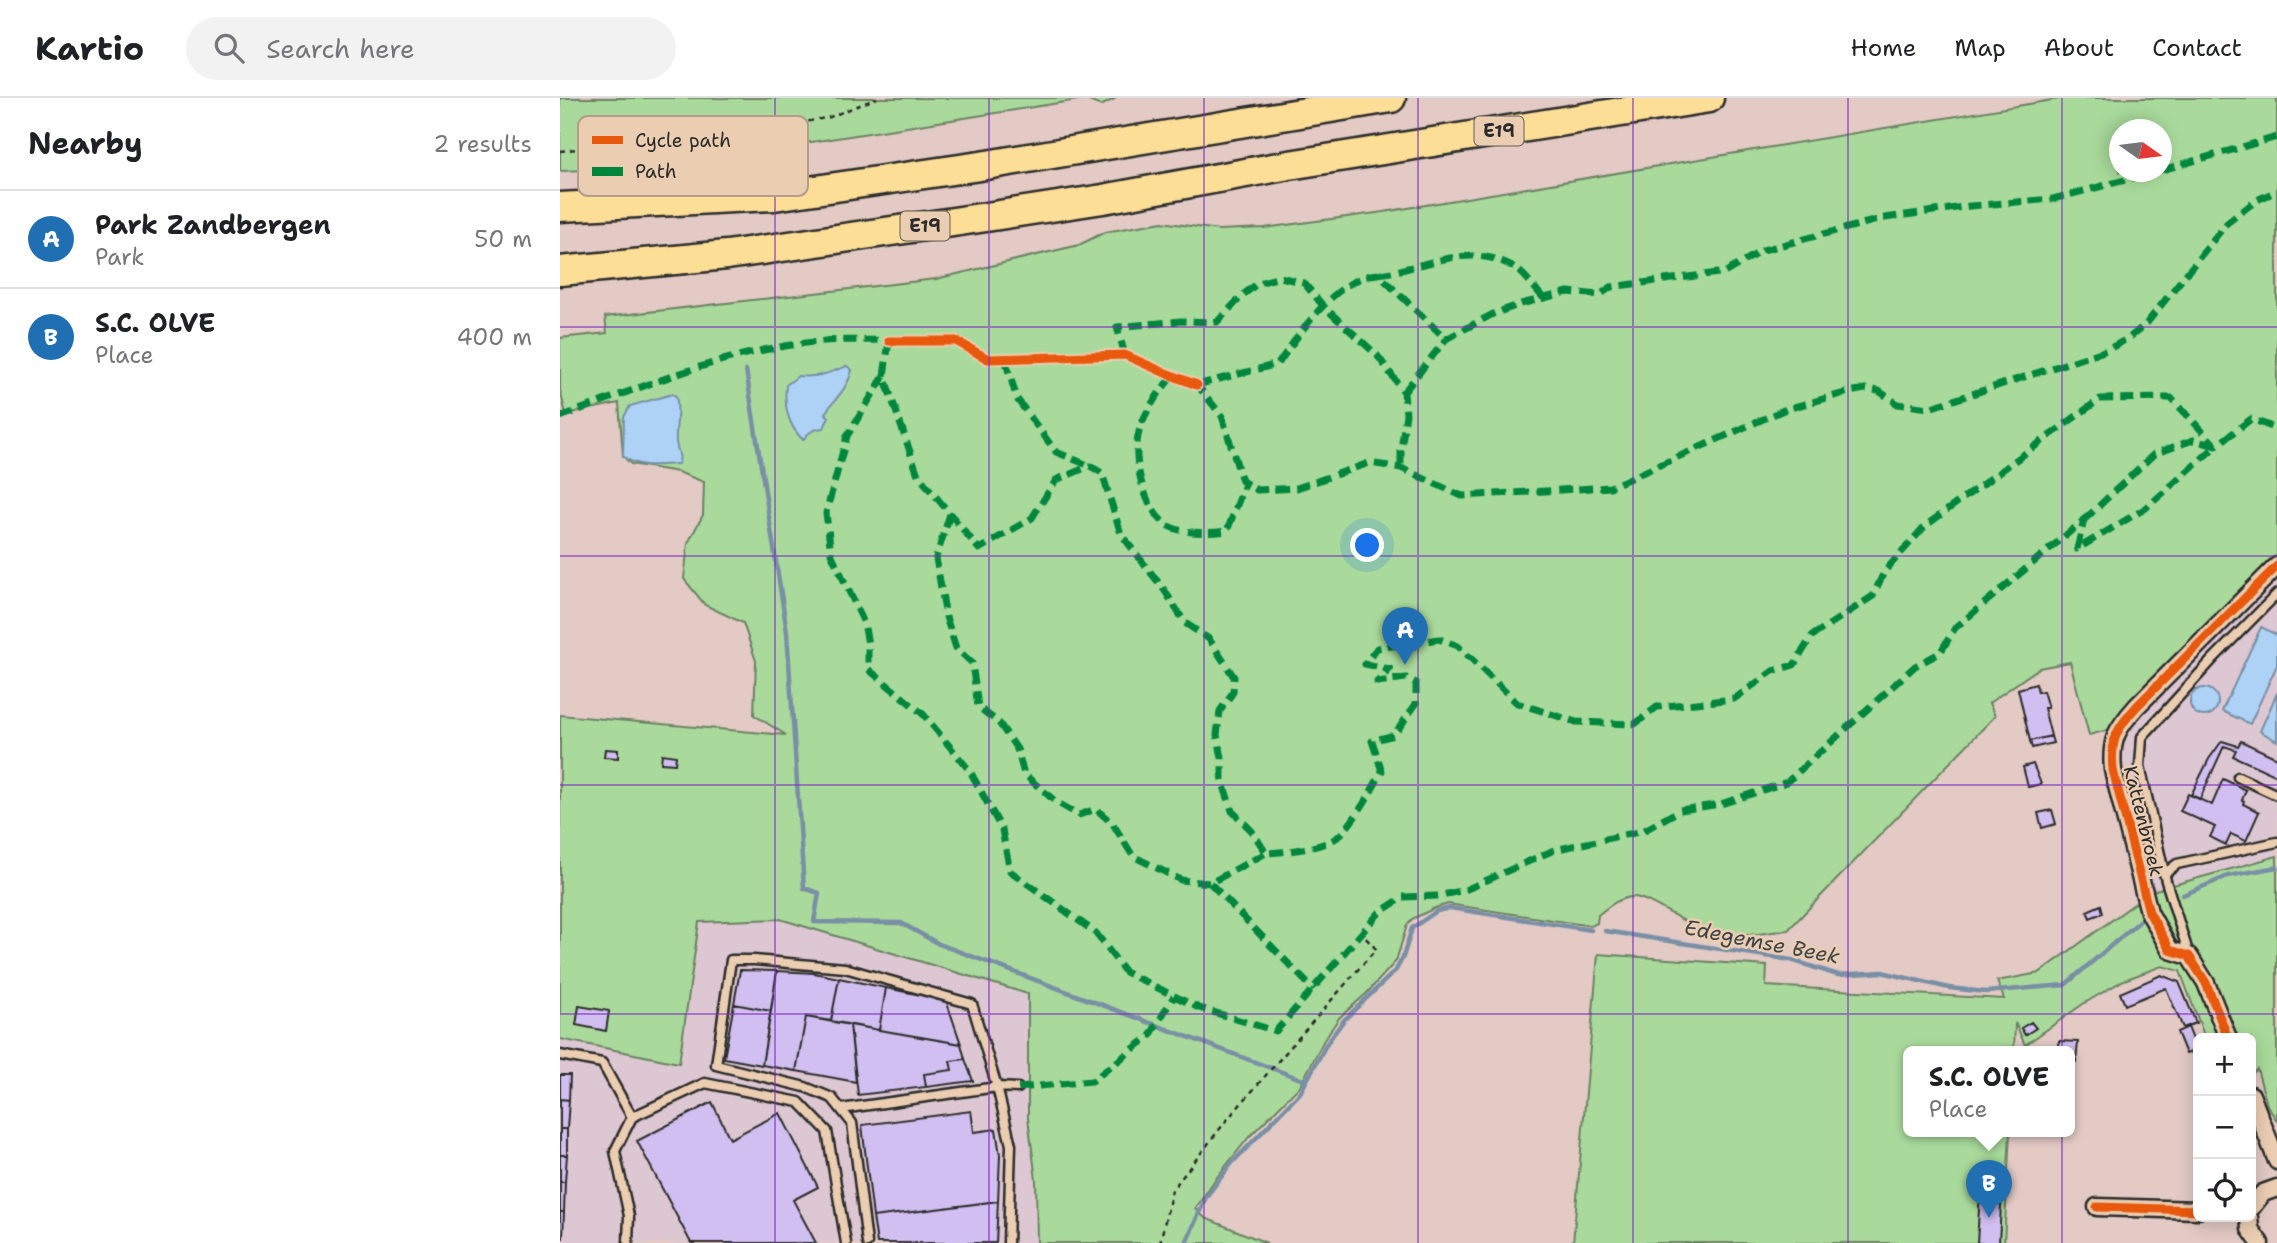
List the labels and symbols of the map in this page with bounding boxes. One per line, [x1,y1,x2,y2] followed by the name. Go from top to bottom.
[578,116,808,196] legend
[1474,116,1524,146] road number: E19
[2109,119,2172,182] north arrow
[635,128,731,153] text: Cycle path
[635,159,677,184] text: Path
[900,211,950,240] road number: E19
[1350,528,1384,562] your location
[1382,607,1428,665] pin: A
[2118,763,2169,879] street label: Kattenbroek
[1682,913,1842,971] water label: Edegemse Beek
[1966,1160,2012,1218] pin: B

